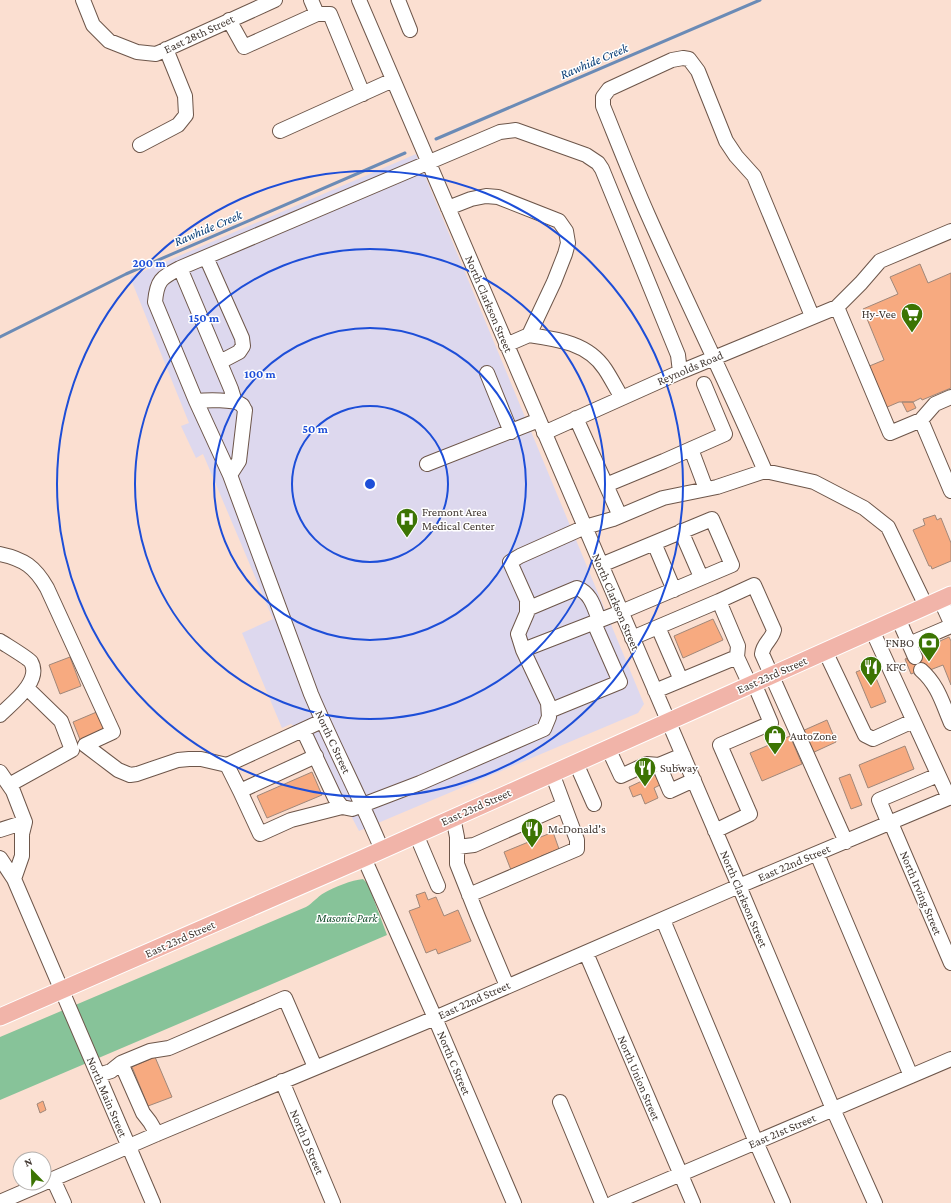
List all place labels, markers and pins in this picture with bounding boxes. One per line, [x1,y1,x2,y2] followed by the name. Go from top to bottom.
[899,301,925,334] supermarket icon: Hy-Vee
[862,307,896,321] place label: Hy-Vee
[363,477,377,491] centre of rings
[422,505,496,533] place label: Fremont Area Medical Center
[394,506,420,539] hospital icon: Fremont Area Medical Center
[916,630,942,663] bank icon: FNBO
[886,636,914,650] place label: FNBO
[858,654,884,687] restaurant icon: KFC
[886,660,906,674] place label: KFC
[762,723,788,756] shop icon: AutoZone
[790,729,837,743] place label: AutoZone
[632,755,658,788] restaurant icon: Subway
[660,761,698,775] place label: Subway
[519,816,545,849] restaurant icon: McDonald's
[548,822,606,836] place label: McDonald's

